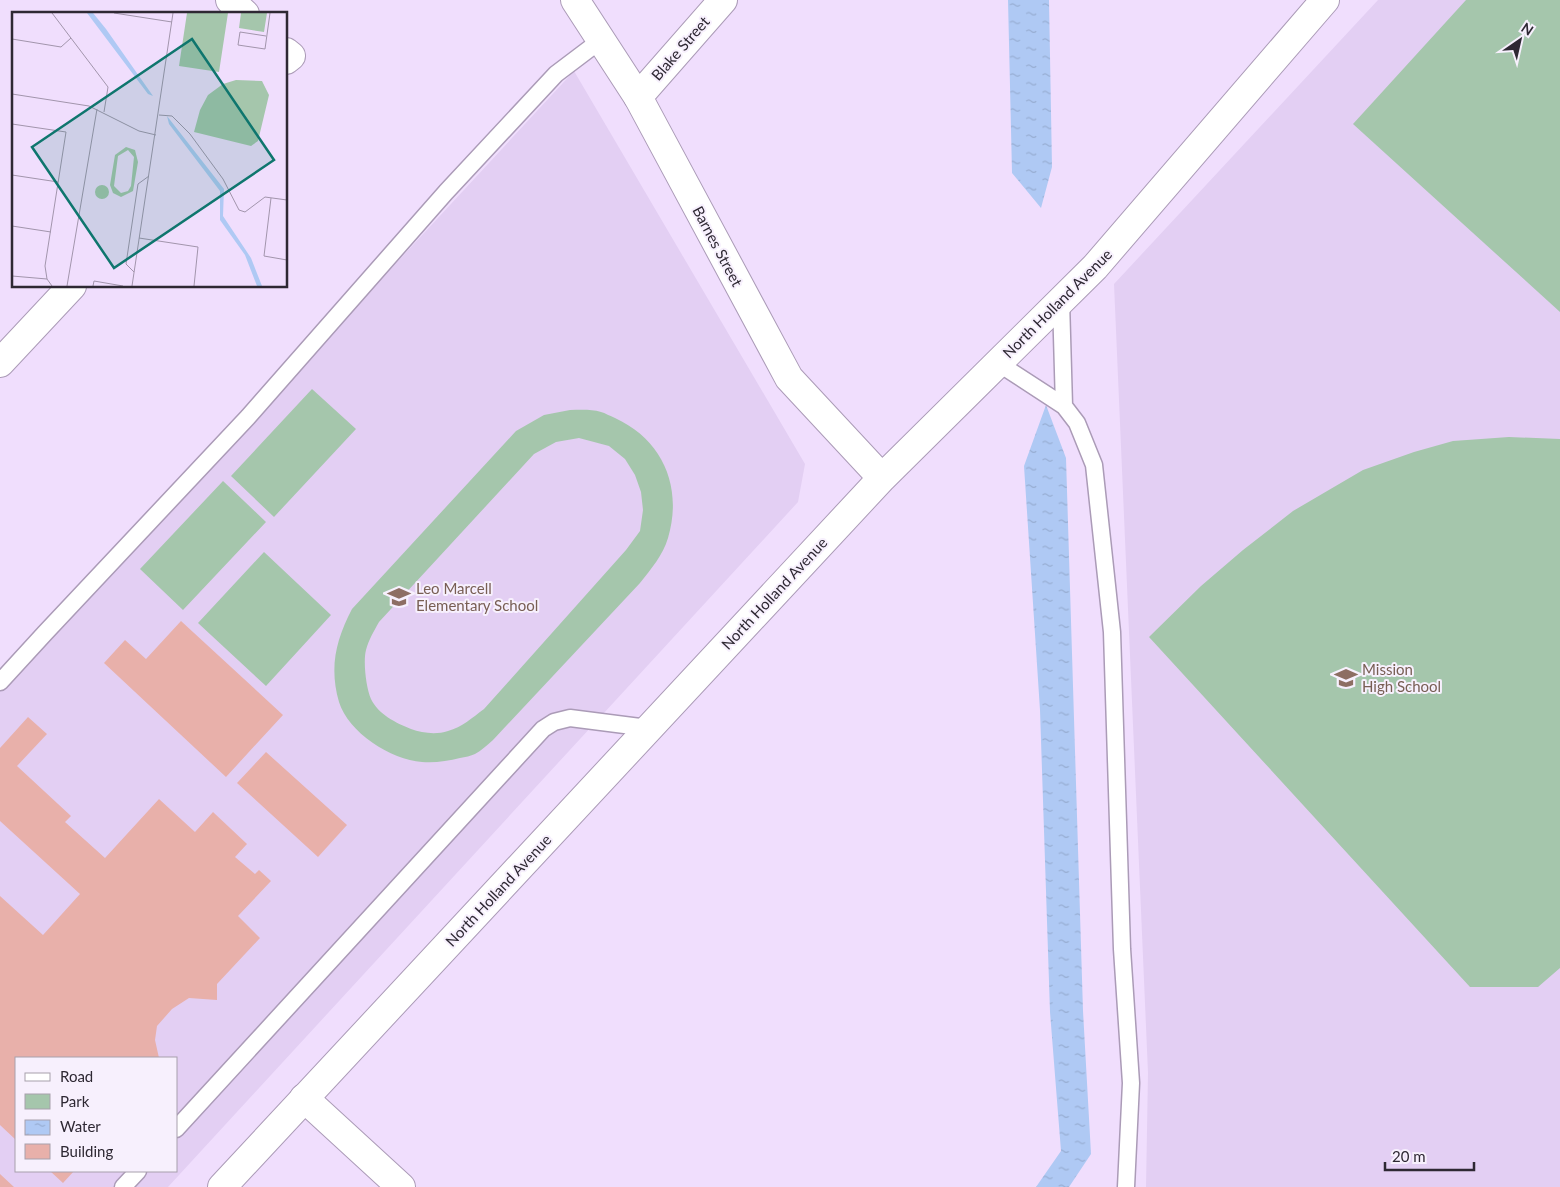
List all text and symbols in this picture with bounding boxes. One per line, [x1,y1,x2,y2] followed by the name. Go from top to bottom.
[12,12,288,288] inset map
[647,12,713,84] street label: Blake Street
[1495,15,1545,65] north arrow
[1518,19,1537,39] text: N
[689,203,747,290] street label: Barnes Street
[999,245,1115,361] street label: North Holland Avenue
[717,533,831,653] street label: North Holland Avenue
[416,579,538,614] place label: Leo Marcell Elementary School
[386,584,412,610] school or university icon: Leo Marcell Elementary School
[1362,660,1441,695] place label: Mission High School
[1333,665,1359,691] school or university icon: Mission High School
[441,830,555,950] street label: North Holland Avenue
[15,1057,178,1172] legend
[60,1067,93,1085] text: Road
[60,1092,90,1110] text: Park
[60,1117,101,1135] text: Water
[1385,1140,1474,1172] scale bar
[60,1142,113,1160] text: Building
[1392,1147,1426,1165] text: 20 m

